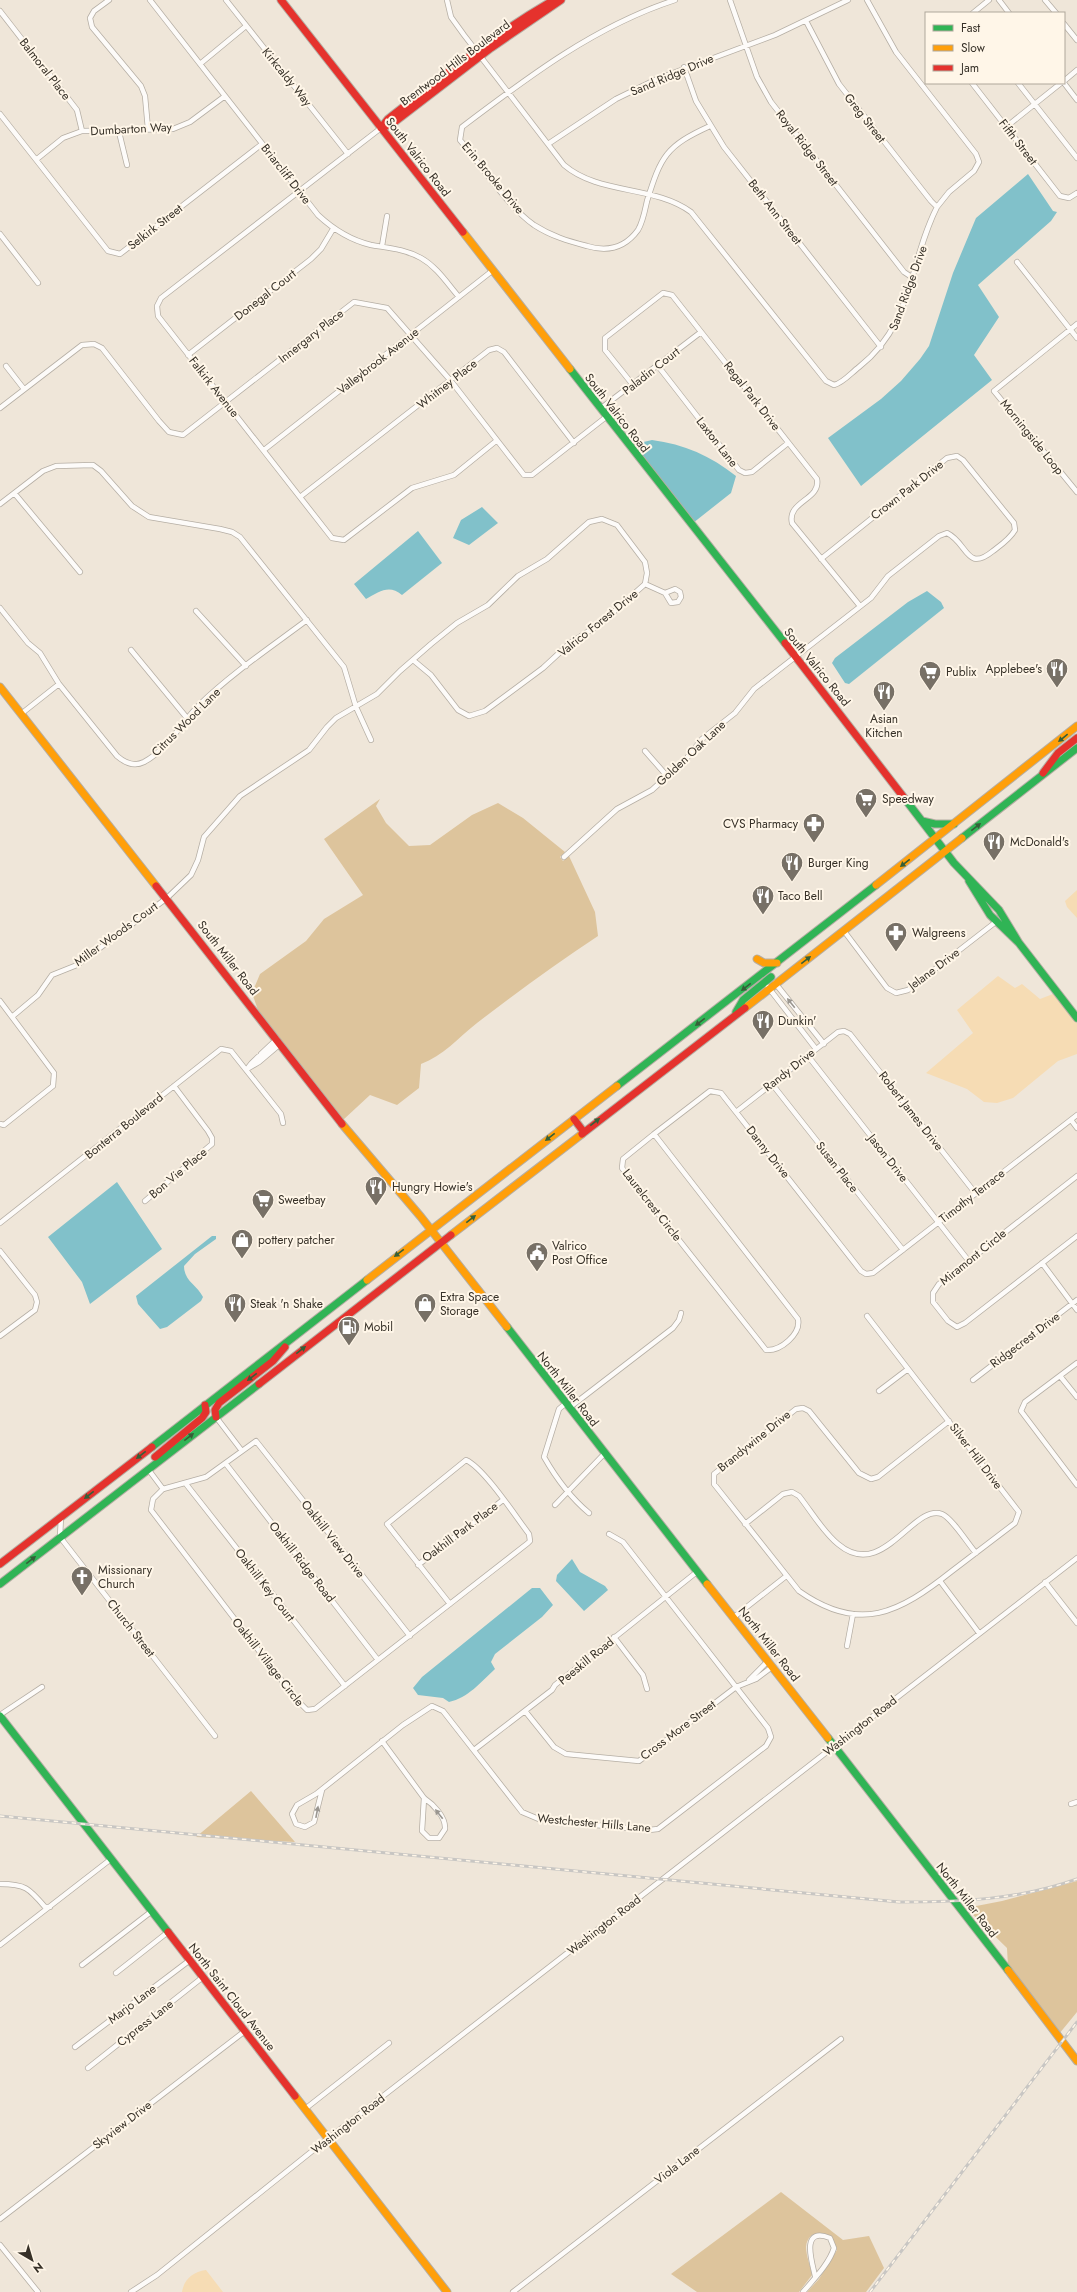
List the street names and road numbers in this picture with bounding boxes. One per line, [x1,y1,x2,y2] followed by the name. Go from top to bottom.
[396,16,514,110] street label: Brentwood Hills Boulevard
[15,34,75,104] street label: Balmoral Place
[258,44,317,111] street label: Kirkcaldy Way
[627,49,717,101] street label: Sand Ridge Drive
[840,89,890,147] street label: Greg Street
[771,106,843,190] street label: Royal Ridge Street
[381,113,455,201] street label: South Valrico Road
[994,115,1042,169] street label: Fifth Street
[90,118,173,140] street label: Dumbarton Way
[457,138,529,218] street label: Erin Brooke Drive
[257,140,315,208] street label: Briarcliff Drive
[744,176,806,249] street label: Beth Ann Street
[124,200,186,254] street label: Selkirk Street
[884,243,932,333] street label: Sand Ridge Drive
[230,265,300,325] street label: Donegal Court
[274,305,348,367] street label: Innergary Place
[333,323,423,399] street label: Valleybrook Avenue
[618,343,684,399] street label: Paladin Court
[184,353,244,421] street label: Falkirk Avenue
[413,355,481,413] street label: Whitney Place
[719,358,785,434] street label: Regal Park Drive
[580,369,654,457] street label: South Valrico Road
[996,395,1068,479] street label: Morningside Loop
[692,413,742,471] street label: Laxton Lane
[867,456,947,524] street label: Crown Park Drive
[554,585,642,661] street label: Valrico Forest Drive
[780,624,854,710] street label: South Valrico Road
[147,683,225,761] street label: Citrus Wood Lane
[652,716,730,790] street label: Golden Oak Lane
[70,897,162,971] street label: Miller Woods Court
[193,917,263,999] street label: South Miller Road
[903,944,964,996] street label: Jelane Drive
[759,1044,819,1096] street label: Randy Drive
[874,1068,948,1154] street label: Robert James Drive
[81,1089,167,1163] street label: Bonterra Boulevard
[742,1122,794,1182] street label: Danny Drive
[862,1129,913,1186] street label: Jason Drive
[811,1138,863,1196] street label: Susan Place
[145,1143,211,1203] street label: Bon Vie Place
[618,1165,686,1245] street label: Laurelcrest Circle
[935,1165,1009,1227] street label: Timothy Terrace
[936,1224,1010,1290] street label: Miramont Circle
[986,1308,1064,1372] street label: Ridgecrest Drive
[533,1348,603,1430] street label: North Miller Road
[714,1406,794,1476] street label: Brandywine Drive
[945,1419,1007,1493] street label: Silver Hill Drive
[297,1496,369,1582] street label: Oakhill View Drive
[418,1497,502,1567] street label: Oakhill Park Place
[265,1518,339,1606] street label: Oakhill Ridge Road
[231,1545,299,1625] street label: Oakhill Key Court
[103,1595,159,1661] street label: Church Street
[734,1603,804,1685] street label: North Miller Road
[228,1614,308,1710] street label: Oakhill Village Circle
[554,1633,618,1689] street label: Peeskill Road
[819,1691,901,1761] street label: Washington Road
[636,1695,720,1764] street label: Cross More Street
[536,1809,652,1837] street label: Westchester Hills Lane
[932,1859,1002,1941] street label: North Miller Road
[563,1890,645,1960] street label: Washington Road
[184,1939,280,2055] street label: North Saint Cloud Avenue
[104,1980,160,2028] street label: Marjo Lane
[113,1995,177,2051] street label: Cypress Lane
[307,2089,389,2159] street label: Washington Road
[89,2096,155,2154] street label: Skyview Drive
[650,2141,704,2189] street label: Viola Lane

